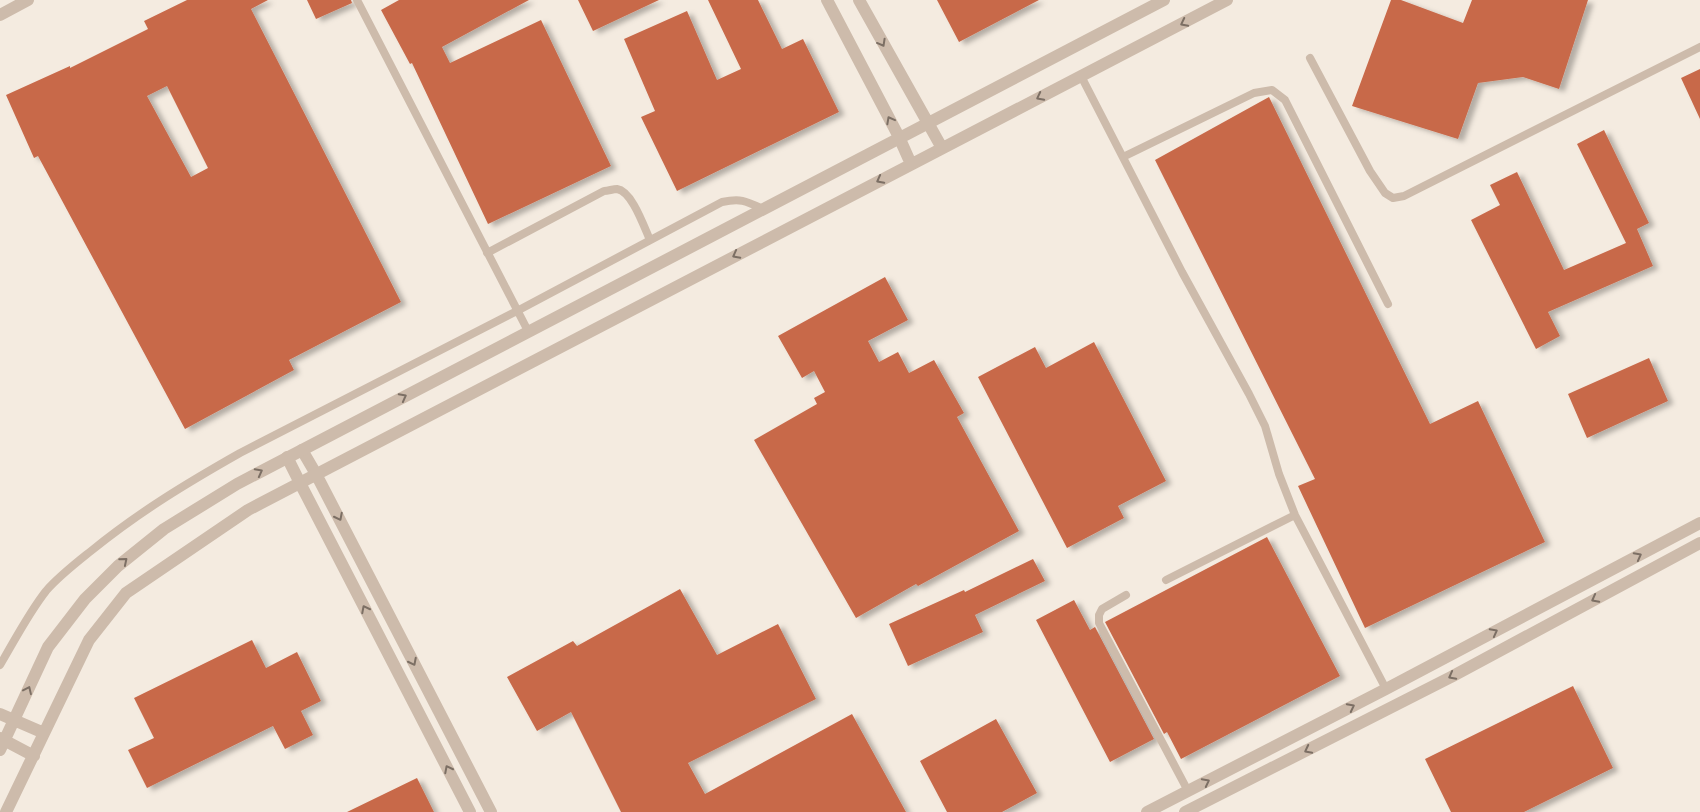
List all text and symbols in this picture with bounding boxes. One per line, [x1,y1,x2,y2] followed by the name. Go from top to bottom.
[1180,16,1189,26] one-way arrow
[876,37,886,46] one-way arrow
[1036,91,1045,101] one-way arrow
[886,116,896,125] one-way arrow
[876,174,885,184] one-way arrow
[732,249,741,259] one-way arrow
[398,393,407,403] one-way arrow
[254,468,263,478] one-way arrow
[333,512,343,521] one-way arrow
[1633,552,1642,562] one-way arrow
[118,559,127,567] one-way arrow
[1592,593,1601,603] one-way arrow
[361,605,371,614] one-way arrow
[1489,628,1498,638] one-way arrow
[407,657,417,666] one-way arrow
[1448,670,1457,680] one-way arrow
[21,686,32,695] one-way arrow
[1345,703,1354,713] one-way arrow
[1304,744,1313,754] one-way arrow
[444,765,454,774] one-way arrow
[1201,778,1210,788] one-way arrow

